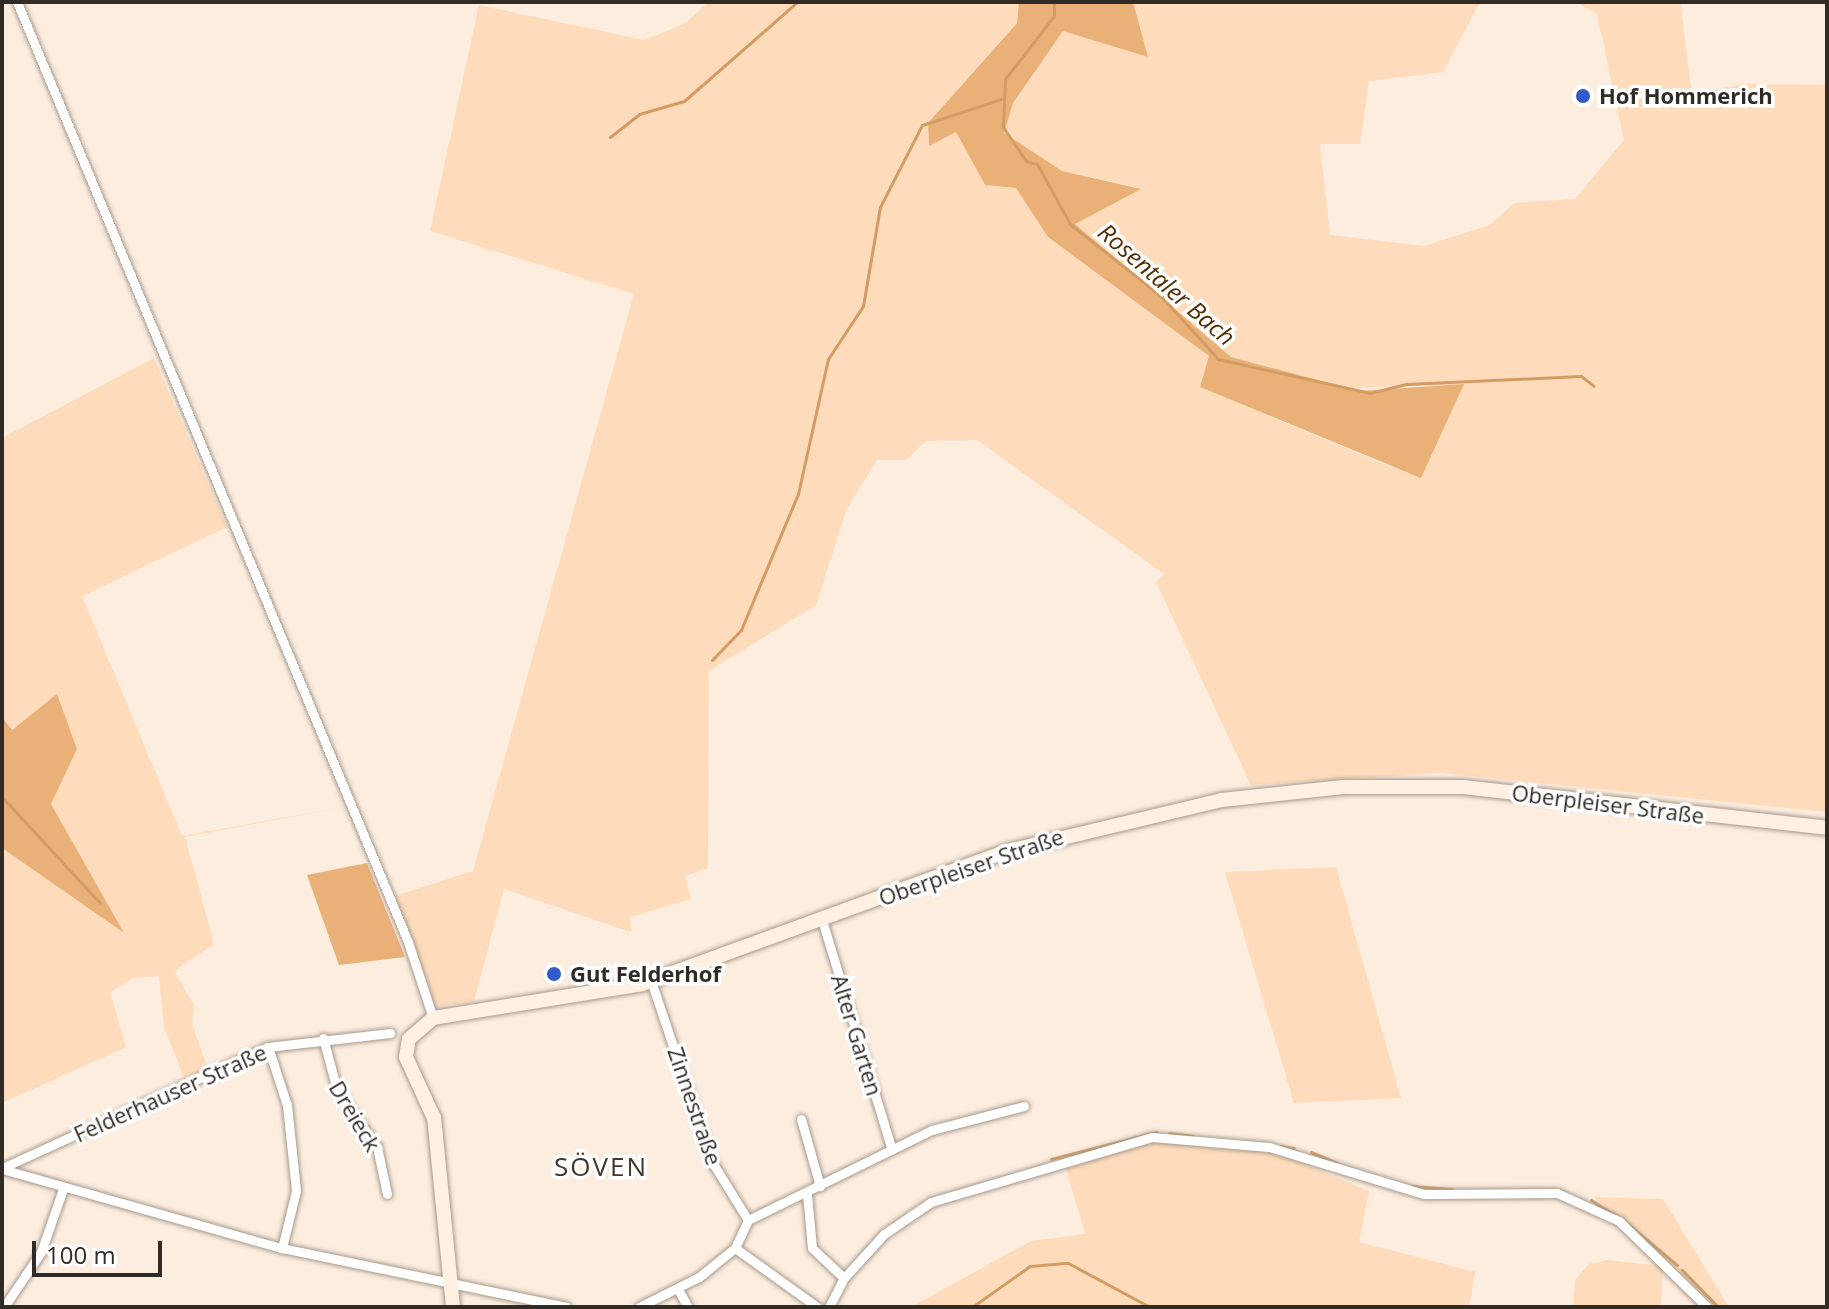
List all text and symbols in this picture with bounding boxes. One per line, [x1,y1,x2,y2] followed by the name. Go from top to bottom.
[1599,83,1773,109] place label: Hof Hommerich
[1574,87,1592,105] marker: Hof Hommerich
[1093,217,1241,351] water label: Rosentaler Bach
[1510,779,1706,829] street label: Oberpleiser Straße
[875,823,1067,911] street label: Oberpleiser Straße
[570,961,721,987] place label: Gut Felderhof
[545,965,563,983] marker: Gut Felderhof
[826,971,888,1099] street label: Alter Garten
[70,1039,270,1147] street label: Felderhauser Straße
[662,1044,728,1168] street label: Zinnestraße
[324,1076,386,1156] street label: Dreieck
[554,1151,648,1183] district label: SÖVEN
[36,1225,166,1275] scale bar
[46,1238,116,1271] text: 100 m

